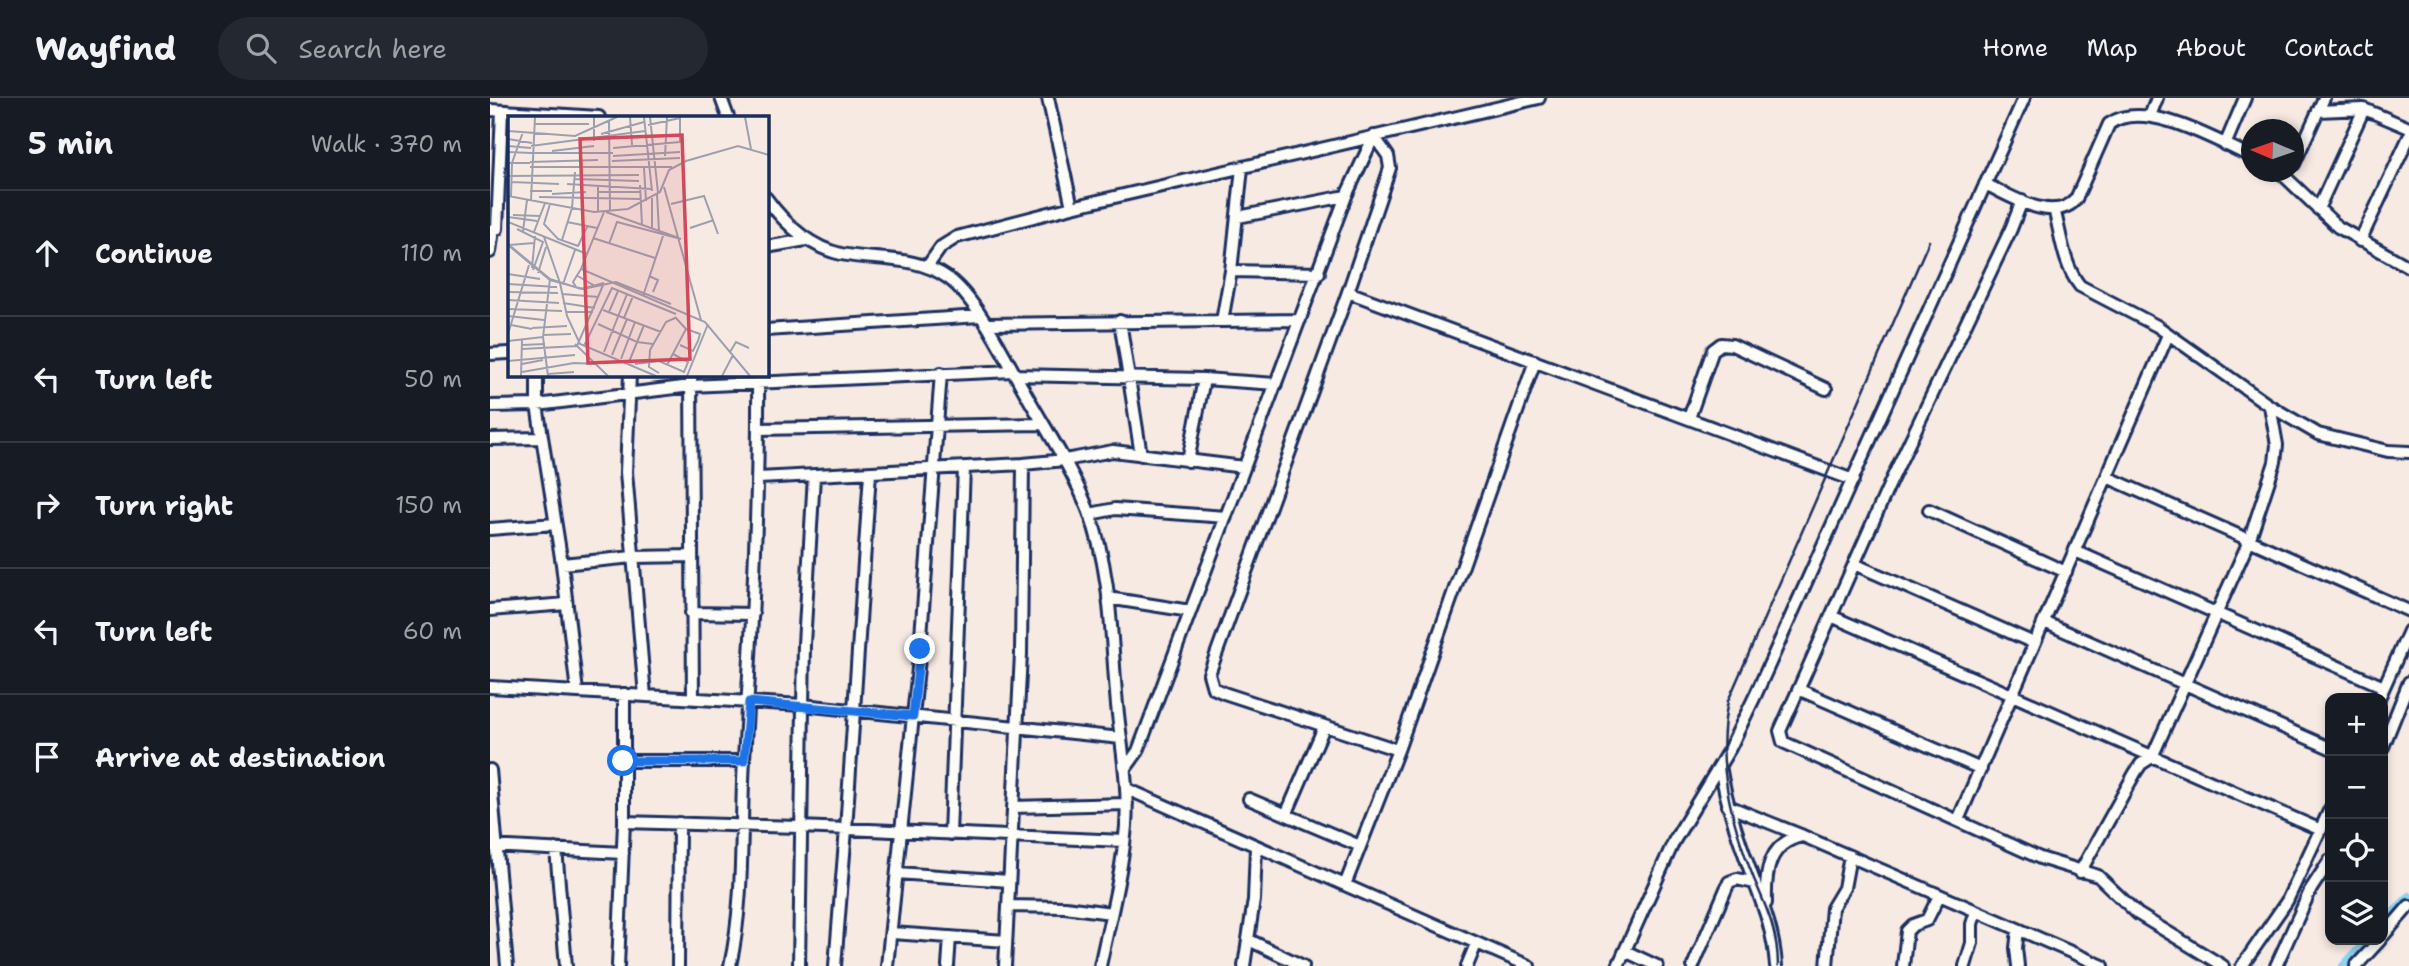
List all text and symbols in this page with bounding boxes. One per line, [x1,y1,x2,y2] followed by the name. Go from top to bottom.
[218,17,708,80] search box
[35,26,176,71] text: Wayfind
[242,29,280,67] icon: search
[298,31,447,66] text: Search here
[1982,32,2048,64] text: Home
[2086,32,2138,64] text: Map
[2176,32,2246,64] text: About
[2284,32,2374,64] text: Contact
[508,116,768,376] inset map
[2241,119,2304,182] north arrow
[28,123,113,164] text: 5 min
[311,129,462,159] text: Walk · 370 m
[28,234,66,272] icon: ahead
[95,236,213,271] text: Continue
[400,238,462,268] text: 110 m
[28,360,66,398] icon: left
[95,362,212,397] text: Turn left
[404,364,462,394] text: 50 m
[28,486,66,524] icon: right
[95,488,233,523] text: Turn right
[395,490,462,520] text: 150 m
[28,612,66,650] icon: left
[95,614,212,649] text: Turn left
[403,616,462,646] text: 60 m
[904,633,935,664] route end
[2325,693,2388,945] map controls
[2325,693,2388,756] button: +
[28,738,66,776] icon: arrive
[95,740,385,775] text: Arrive at destination
[607,745,638,776] route start
[2325,756,2388,819] button: −
[2325,819,2388,882] button: locate
[2325,882,2388,945] button: layers

